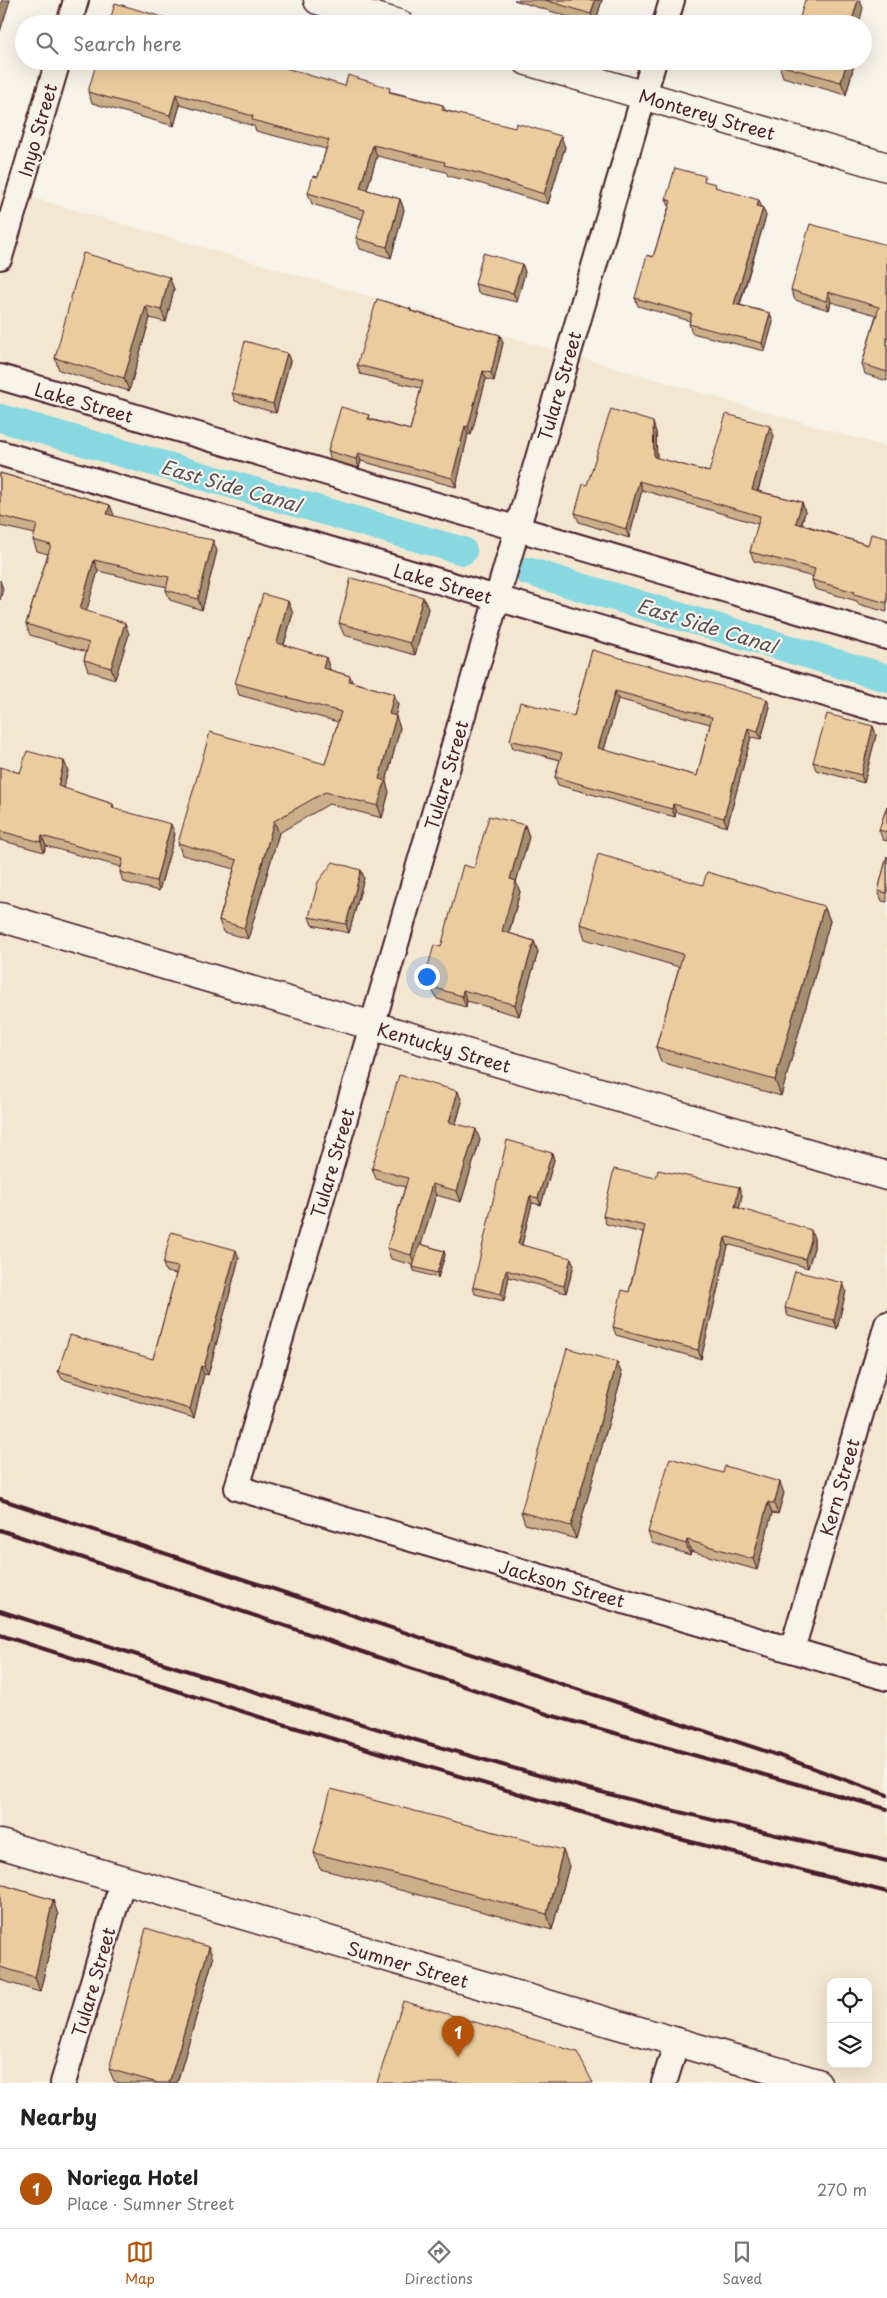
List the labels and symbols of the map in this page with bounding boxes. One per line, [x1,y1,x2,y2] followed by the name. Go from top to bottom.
[11,80,63,180] street label: Inyo Street
[636,82,778,146] street label: Monterey Street
[530,328,588,444] street label: Tulare Street
[32,375,136,429] street label: Lake Street
[158,452,307,519] water label: East Side Canal
[391,556,495,610] street label: Lake Street
[634,591,783,660] water label: East Side Canal
[417,717,475,833] street label: Tulare Street
[414,964,440,990] your location
[374,1015,514,1079] street label: Kentucky Street
[303,1105,361,1221] street label: Tulare Street
[812,1435,866,1539] street label: Kern Street
[496,1552,628,1614] street label: Jackson Street
[64,1924,122,2040] street label: Tulare Street
[344,1934,472,1994] street label: Sumner Street
[442,2016,474,2057] pin: 1

